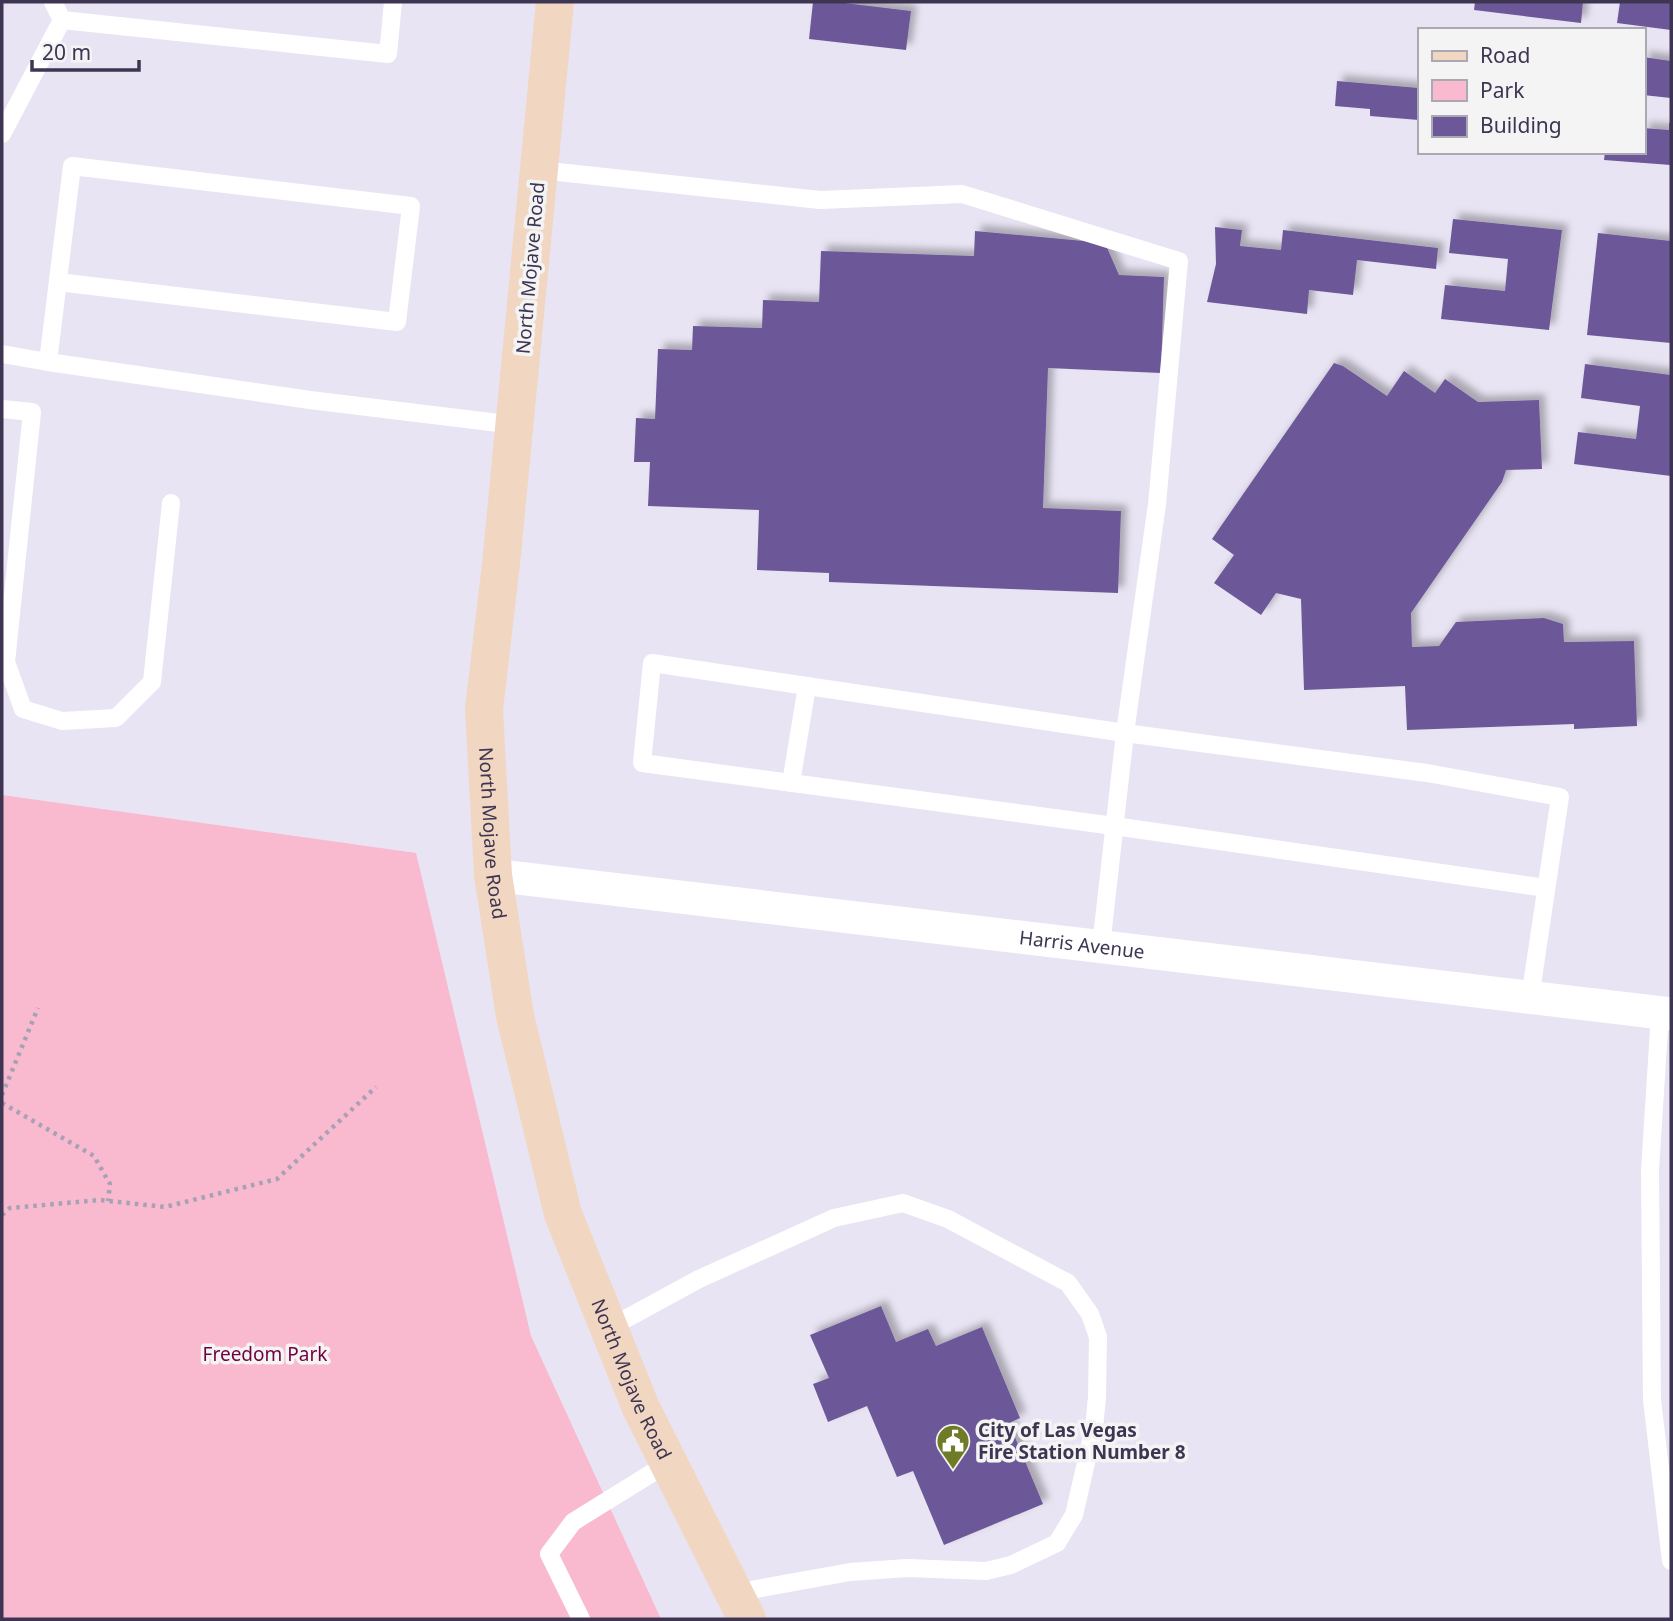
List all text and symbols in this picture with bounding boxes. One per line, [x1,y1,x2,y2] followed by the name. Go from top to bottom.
[32,28,138,72] scale bar
[1418,28,1645,154] legend
[42,38,91,66] text: 20 m
[1480,41,1530,69] text: Road
[1480,76,1525,104] text: Park
[1480,111,1562,139] text: Building
[510,181,550,355] street label: North Mojave Road
[473,746,513,921] street label: North Mojave Road
[1018,924,1146,965] street label: Harris Avenue
[585,1295,678,1464] street label: North Mojave Road
[203,1341,327,1367] park label: Freedom Park
[978,1417,1186,1465] place label: City of Las Vegas Fire Station Number 8
[934,1422,972,1471] public building icon: City of Las Vegas Fire Station Number 8

